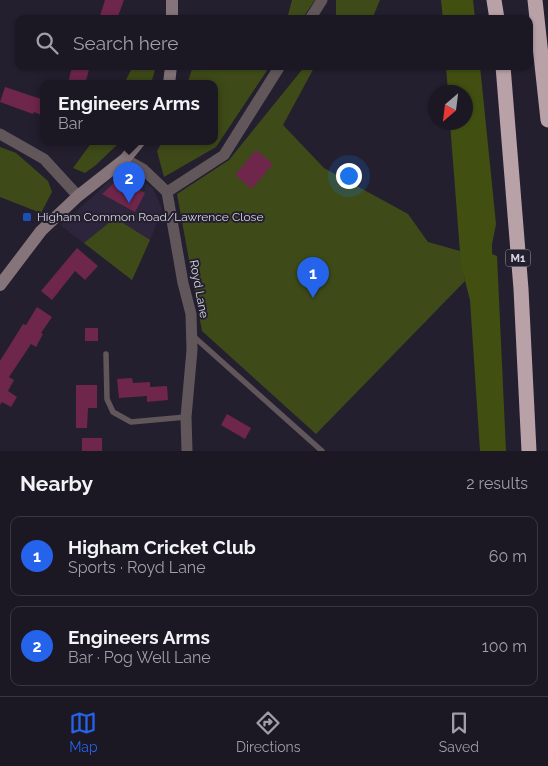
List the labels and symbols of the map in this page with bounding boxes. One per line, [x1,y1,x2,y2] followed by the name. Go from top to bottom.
[428,85,473,130] north arrow
[113,162,145,203] pin: 2
[336,163,362,189] your location
[37,210,263,224] place label: Higham Common Road/Lawrence Close
[21,211,33,223] marker: Higham Common Road/Lawrence Close
[506,250,530,266] road number: M1
[297,257,329,298] pin: 1
[187,259,211,319] street label: Royd Lane

